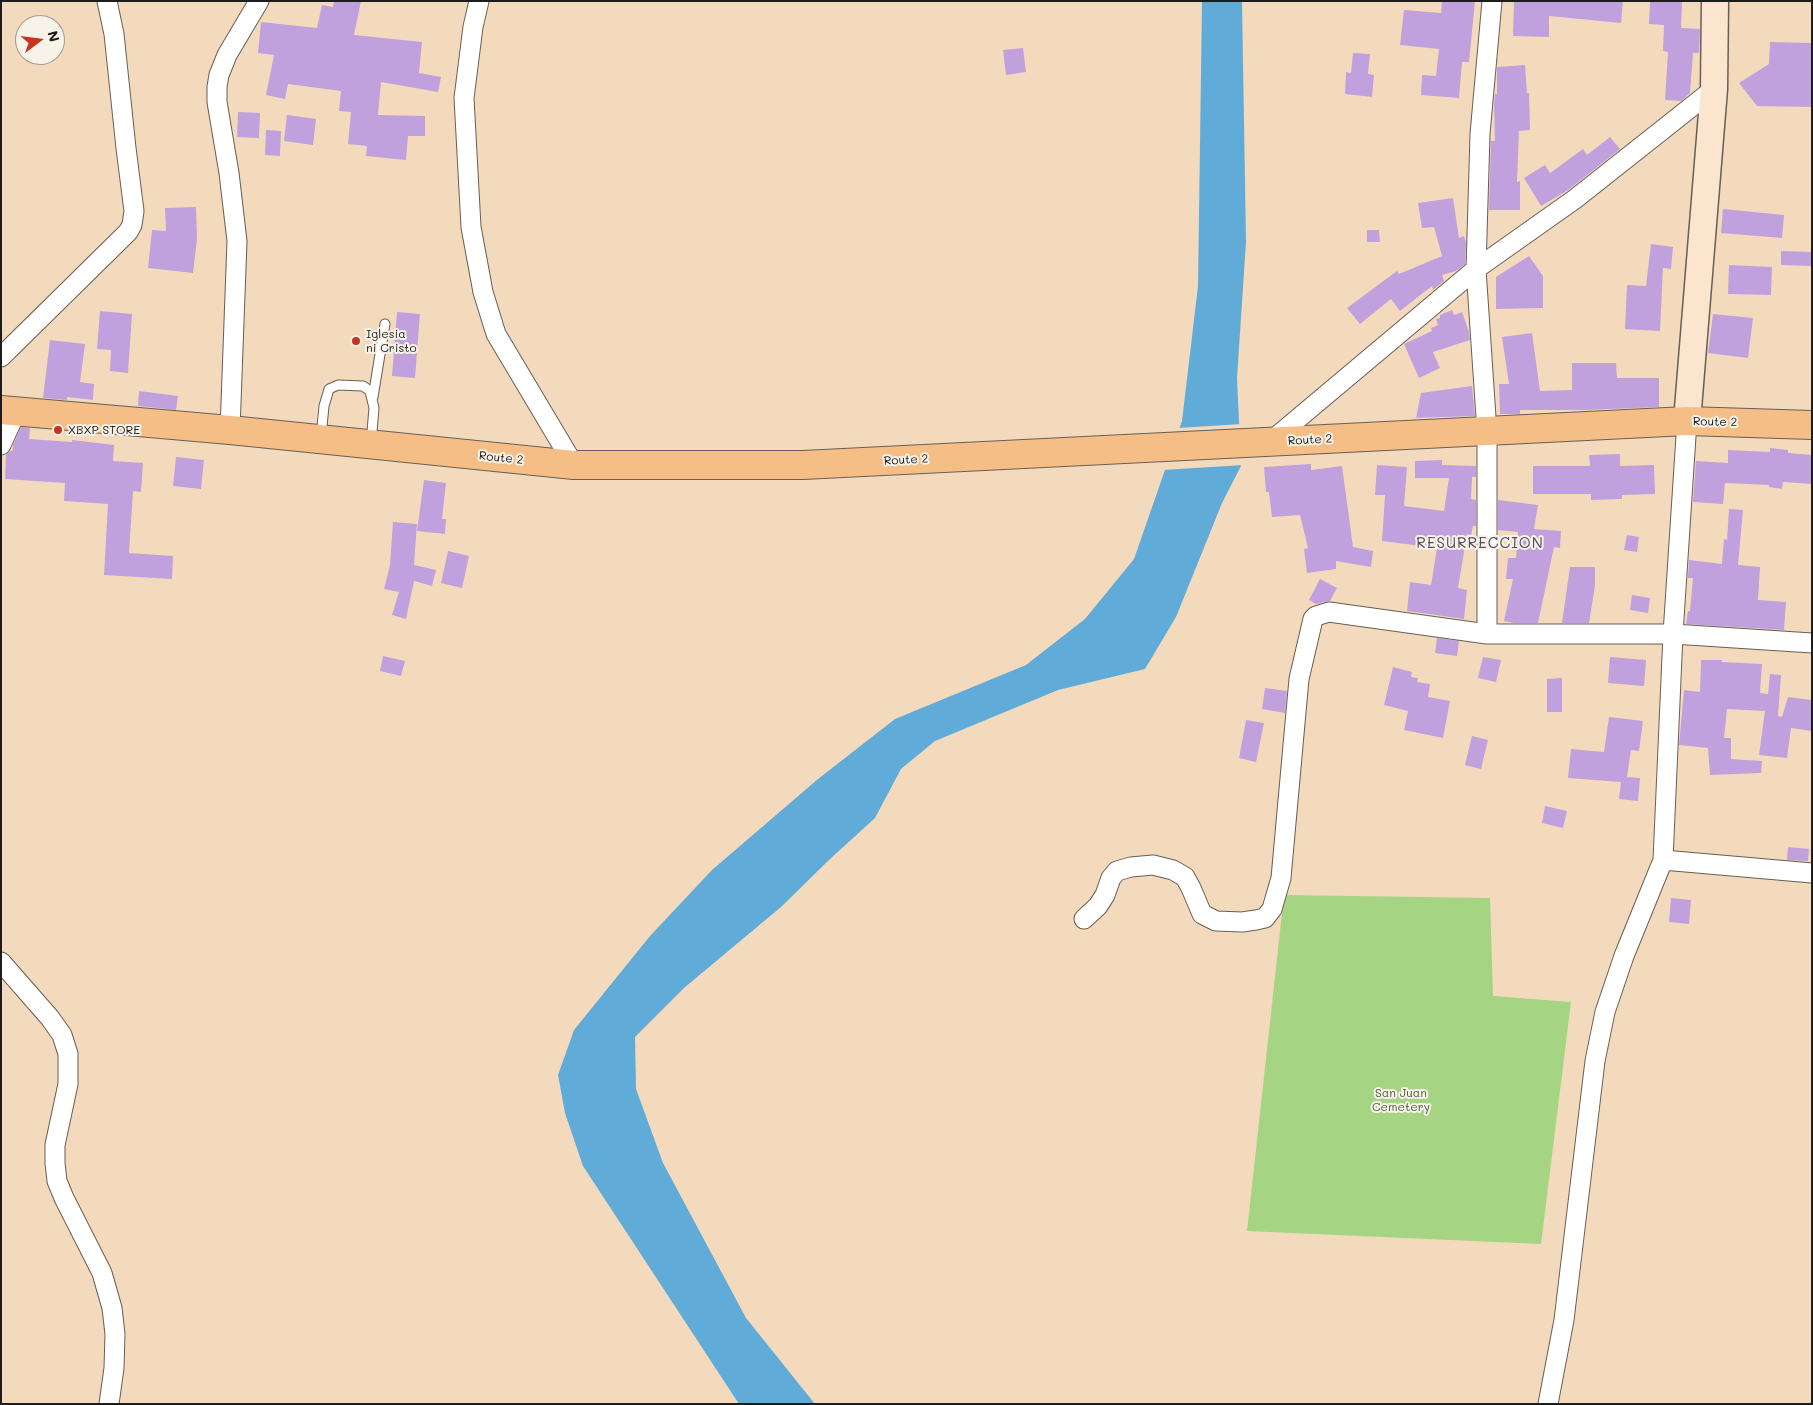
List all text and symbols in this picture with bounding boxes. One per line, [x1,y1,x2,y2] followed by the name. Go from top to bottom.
[15,15,65,65] north arrow
[43,29,65,44] text: N
[366,327,417,355] place label: Iglesia ni Cristo
[350,335,362,347] marker: Iglesia ni Cristo
[1693,414,1737,430] street label: Route 2
[68,423,140,437] place label: XBXP STORE
[52,424,64,436] marker: XBXP STORE
[1287,432,1333,448] street label: Route 2
[478,449,524,467] street label: Route 2
[883,452,929,468] street label: Route 2
[1415,534,1545,552] district label: RESURRECCION
[1372,1086,1430,1114] park label: San Juan Cemetery

